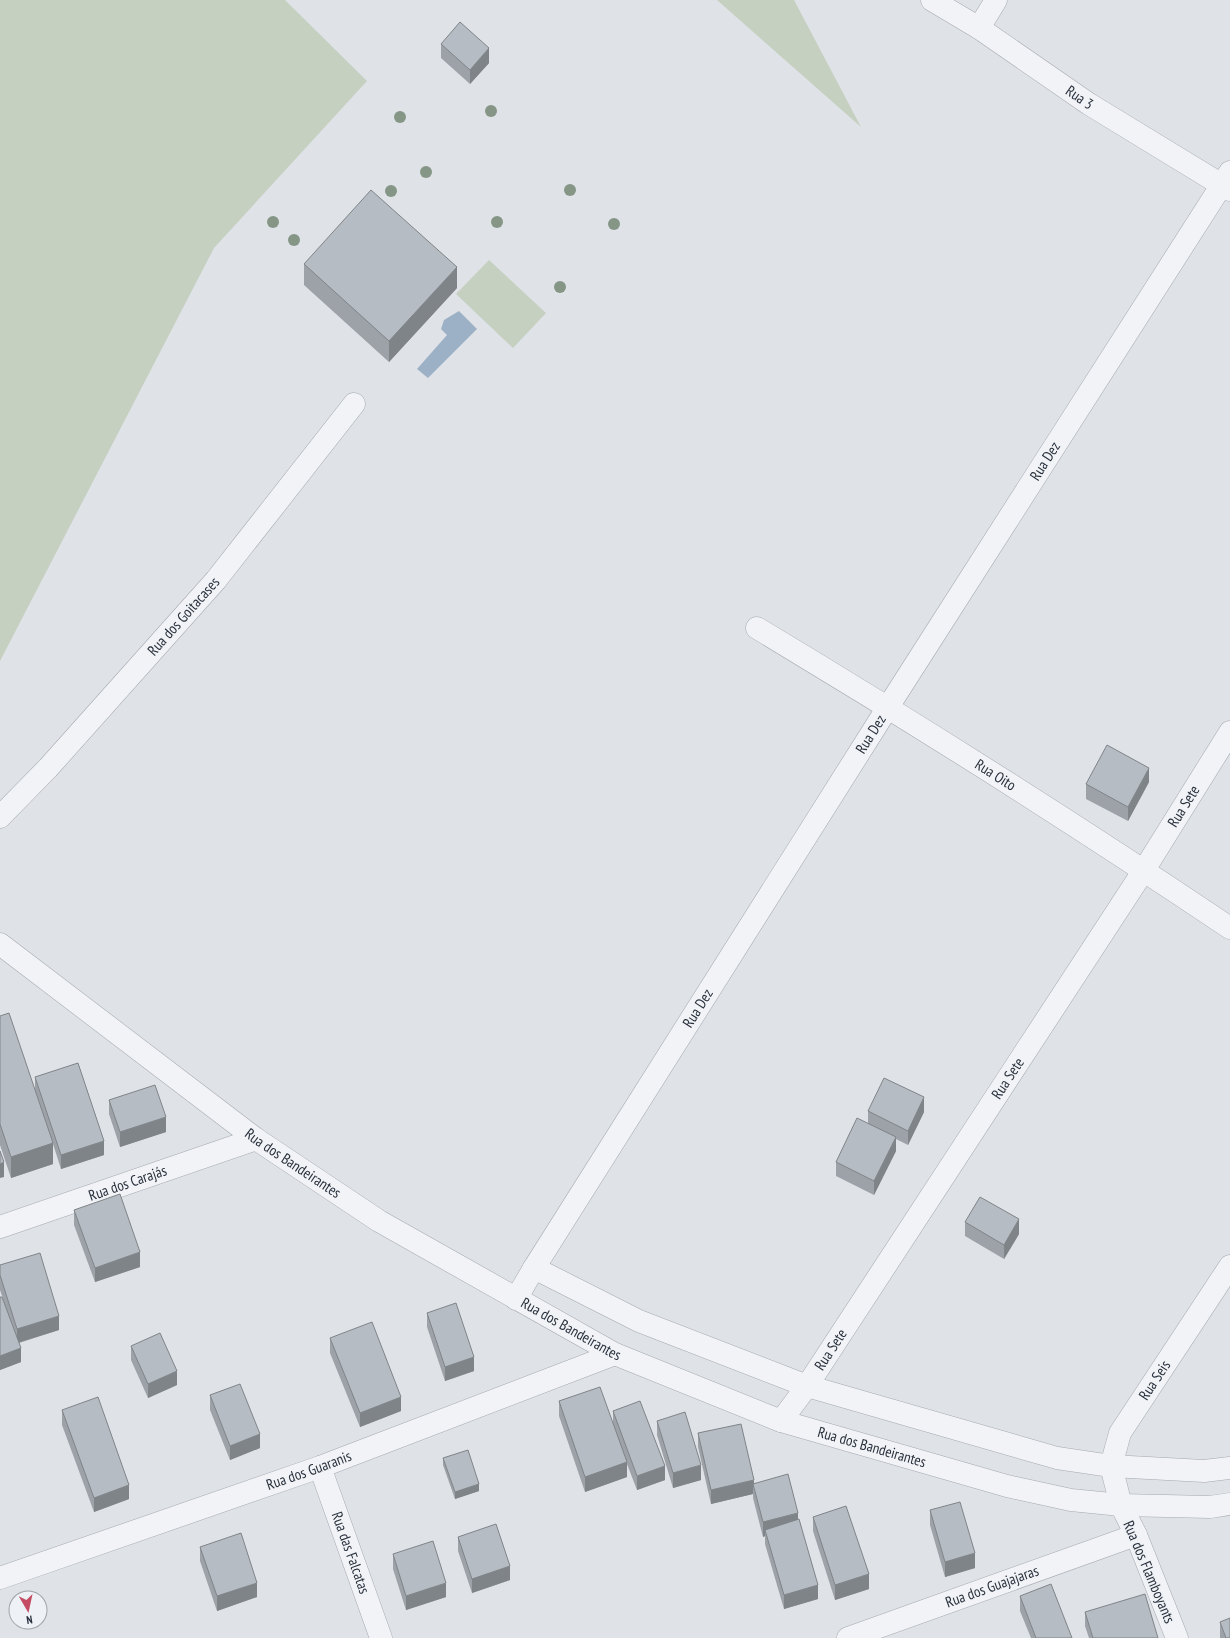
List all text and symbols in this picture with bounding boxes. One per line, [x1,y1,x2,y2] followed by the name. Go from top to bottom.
[1062,81,1097,113] street label: Rua 3
[1025,438,1064,484] street label: Rua Dez
[143,573,223,659] street label: Rua dos Goitacases
[851,711,890,757] street label: Rua Dez
[972,754,1020,795] street label: Rua Oito
[1163,782,1203,830] street label: Rua Sete
[678,985,717,1031] street label: Rua Dez
[987,1054,1028,1102] street label: Rua Sete
[241,1124,345,1202] street label: Rua dos Bandeirantes
[86,1160,169,1205] street label: Rua dos Carajás
[518,1293,624,1364] street label: Rua dos Bandeirantes
[810,1325,851,1374] street label: Rua Sete
[1134,1356,1174,1404] street label: Rua Seis
[816,1422,928,1471] street label: Rua dos Bandeirantes
[264,1446,354,1494] street label: Rua dos Guaranis
[328,1509,374,1596] street label: Rua das Falcatas
[1119,1518,1180,1626] street label: Rua dos Flamboyants
[943,1561,1041,1611] street label: Rua dos Guajajaras
[8,1590,48,1630] north arrow
[25,1612,34,1627] text: N

